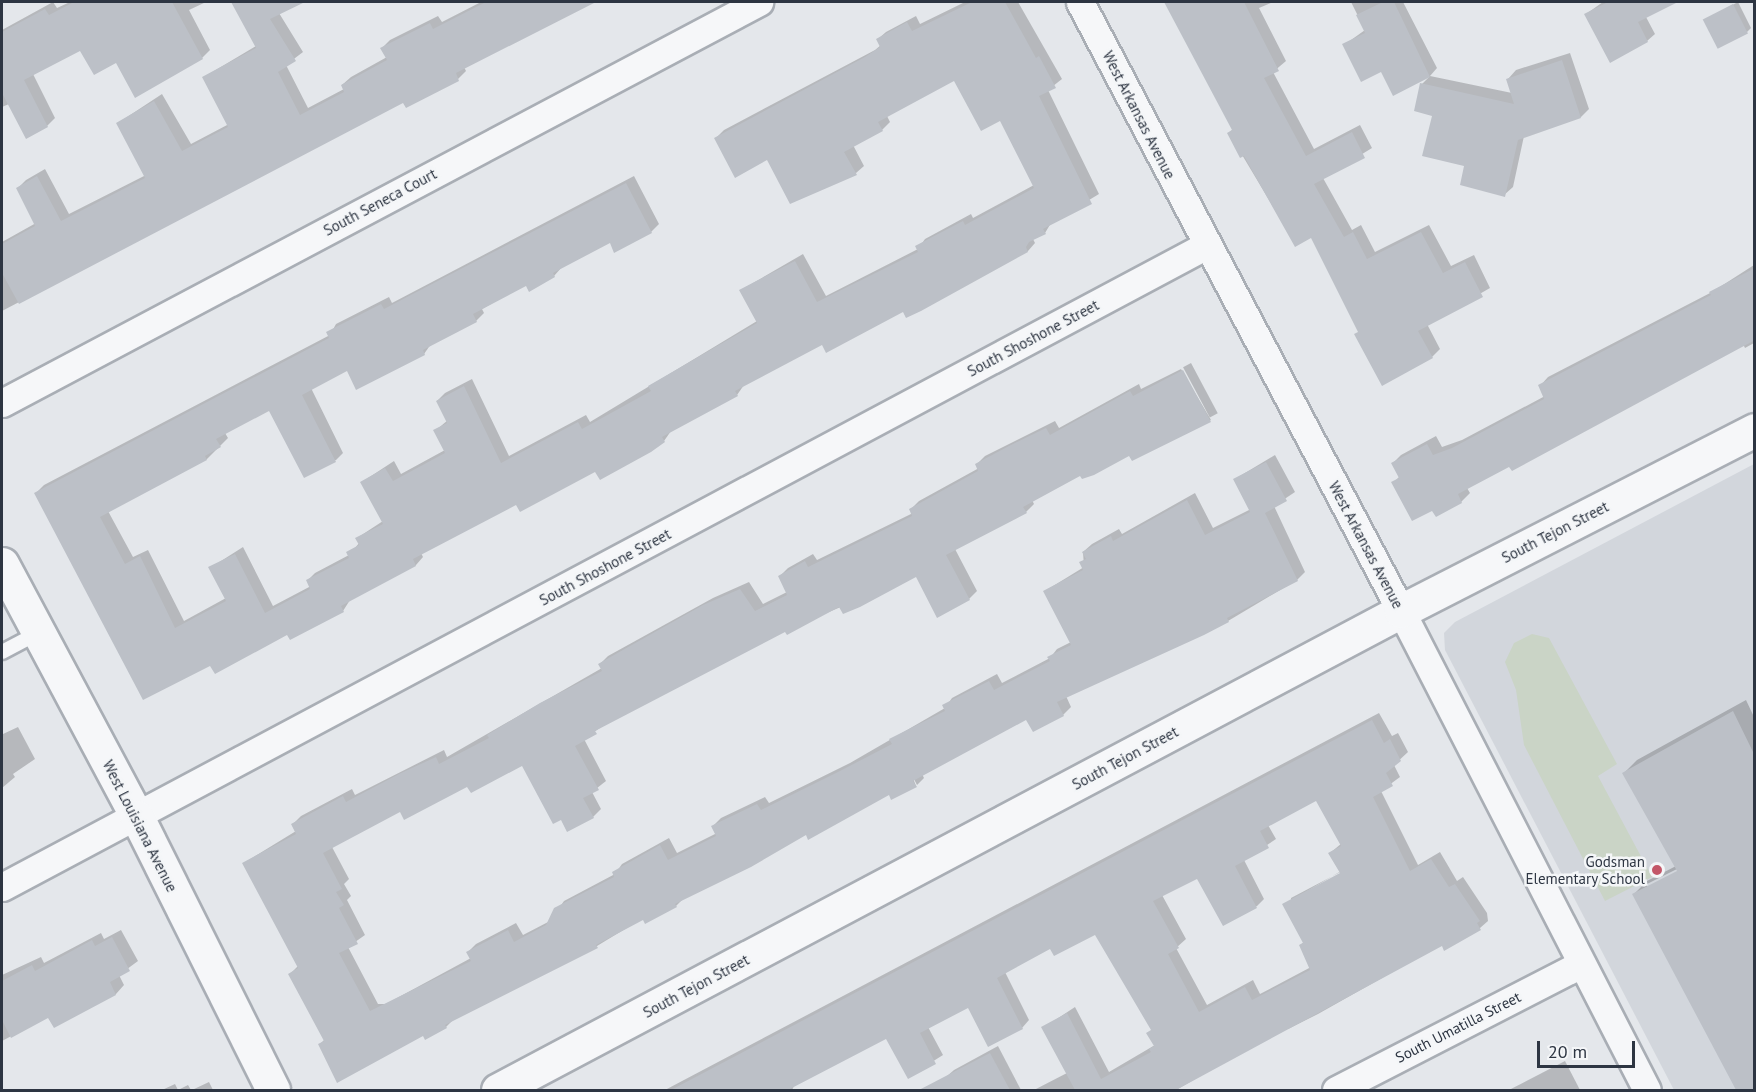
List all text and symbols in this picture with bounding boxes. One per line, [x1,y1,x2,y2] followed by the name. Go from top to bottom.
[1099,47,1179,183] street label: West Arkansas Avenue
[320,165,440,239] street label: South Seneca Court
[964,296,1102,380] street label: South Shoshone Street
[1325,478,1407,612] street label: West Arkansas Avenue
[1498,497,1612,567] street label: South Tejon Street
[536,525,674,609] street label: South Shoshone Street
[1069,722,1181,794] street label: South Tejon Street
[99,757,181,895] street label: West Louisiana Avenue
[1525,852,1645,887] place label: Godsman Elementary School
[1650,863,1664,877] marker: Godsman Elementary School
[640,950,752,1022] street label: South Tejon Street
[1392,988,1524,1066] street label: South Umatilla Street
[1540,1029,1638,1067] scale bar
[1548,1040,1587,1063] text: 20 m

